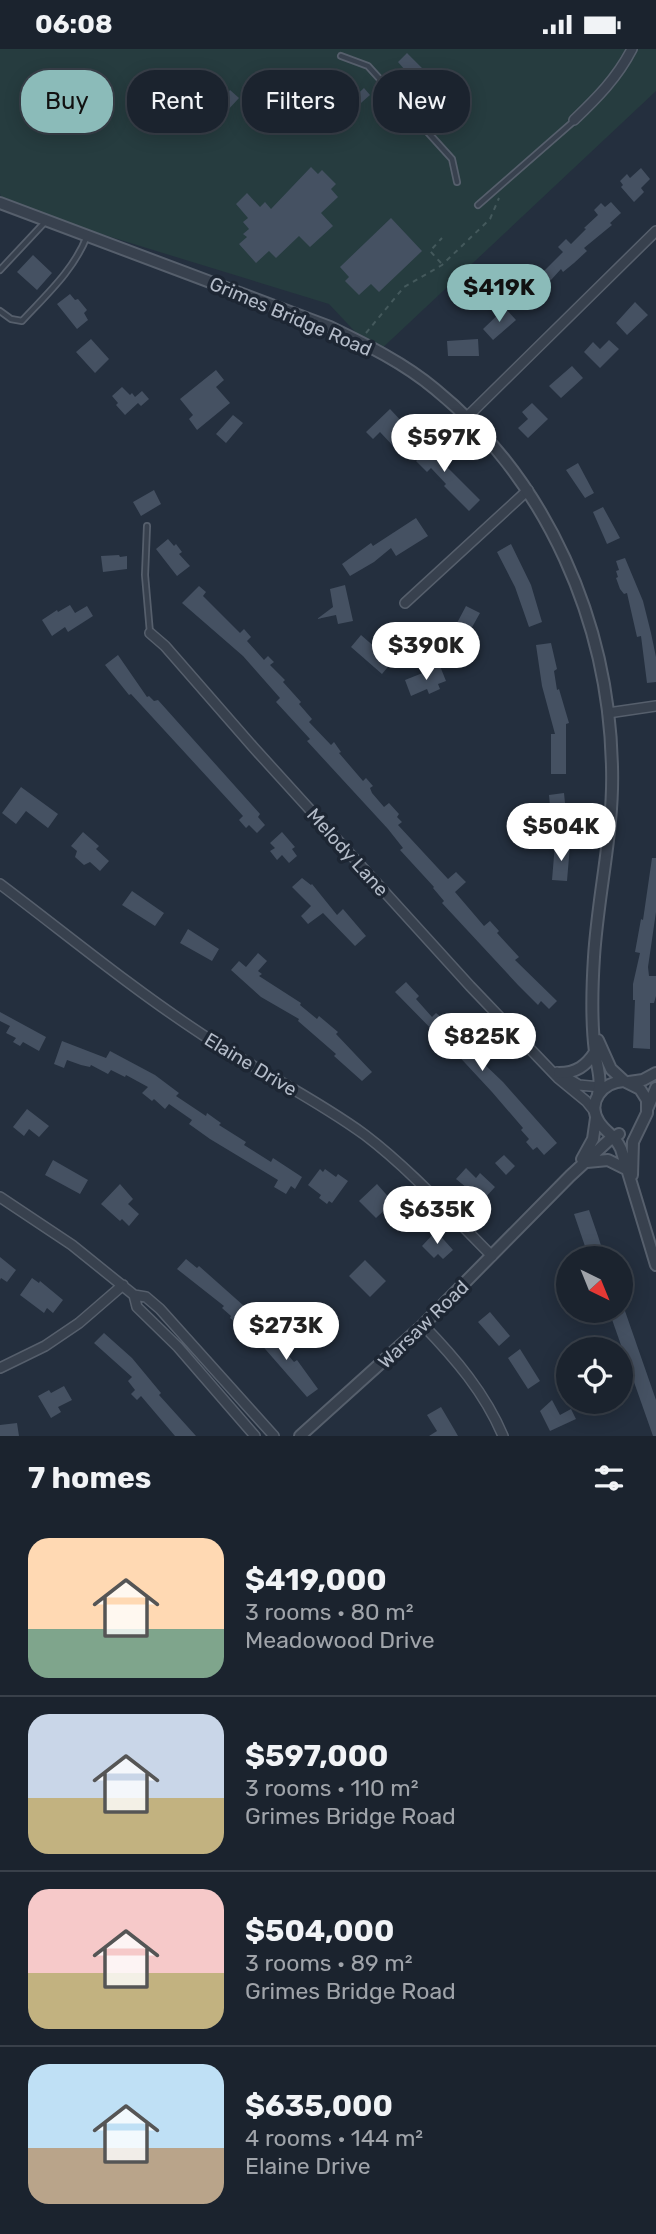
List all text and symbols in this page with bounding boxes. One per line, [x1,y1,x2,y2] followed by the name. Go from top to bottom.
[35,9,112,40] text: 06:08
[21,70,113,133] chip: Buy
[127,70,228,133] chip: Rent
[242,70,359,133] chip: Filters
[373,70,470,133] chip: New
[450,265,548,324] pin: $419K
[206,272,375,361] street label: Grimes Bridge Road
[463,273,535,301] text: $419K
[395,415,493,474] pin: $597K
[407,423,481,451] text: $597K
[377,623,475,682] pin: $390K
[388,631,464,659] text: $390K
[512,803,610,863] pin: $504K
[302,804,393,901] street label: Melody Lane
[523,812,599,840] text: $504K
[433,1013,531,1073] pin: $825K
[444,1022,520,1050] text: $825K
[200,1028,301,1101] street label: Elaine Drive
[388,1187,486,1246] pin: $635K
[399,1195,475,1223] text: $635K
[556,1246,634,1323] north arrow
[556,1246,633,1414] map controls
[373,1275,473,1373] street label: Warsaw Road
[237,1303,335,1362] pin: $273K
[249,1311,323,1339] text: $273K
[556,1337,633,1414] button: locate
[590,1459,628,1497] icon: filters
[28,1460,151,1496] text: 7 homes
[245,1562,387,1598] text: $419,000
[84,1566,168,1650] icon: home
[245,1598,414,1626] text: 3 rooms · 80 m²
[245,1626,435,1654] text: Meadowood Drive
[245,1738,388,1774] text: $597,000
[84,1742,168,1826] icon: home
[245,1774,419,1802] text: 3 rooms · 110 m²
[245,1802,456,1830] text: Grimes Bridge Road
[245,1913,394,1949] text: $504,000
[84,1917,168,2001] icon: home
[245,1949,413,1977] text: 3 rooms · 89 m²
[245,1977,456,2005] text: Grimes Bridge Road
[245,2088,393,2124] text: $635,000
[84,2092,168,2176] icon: home
[245,2124,423,2152] text: 4 rooms · 144 m²
[245,2152,371,2180] text: Elaine Drive

